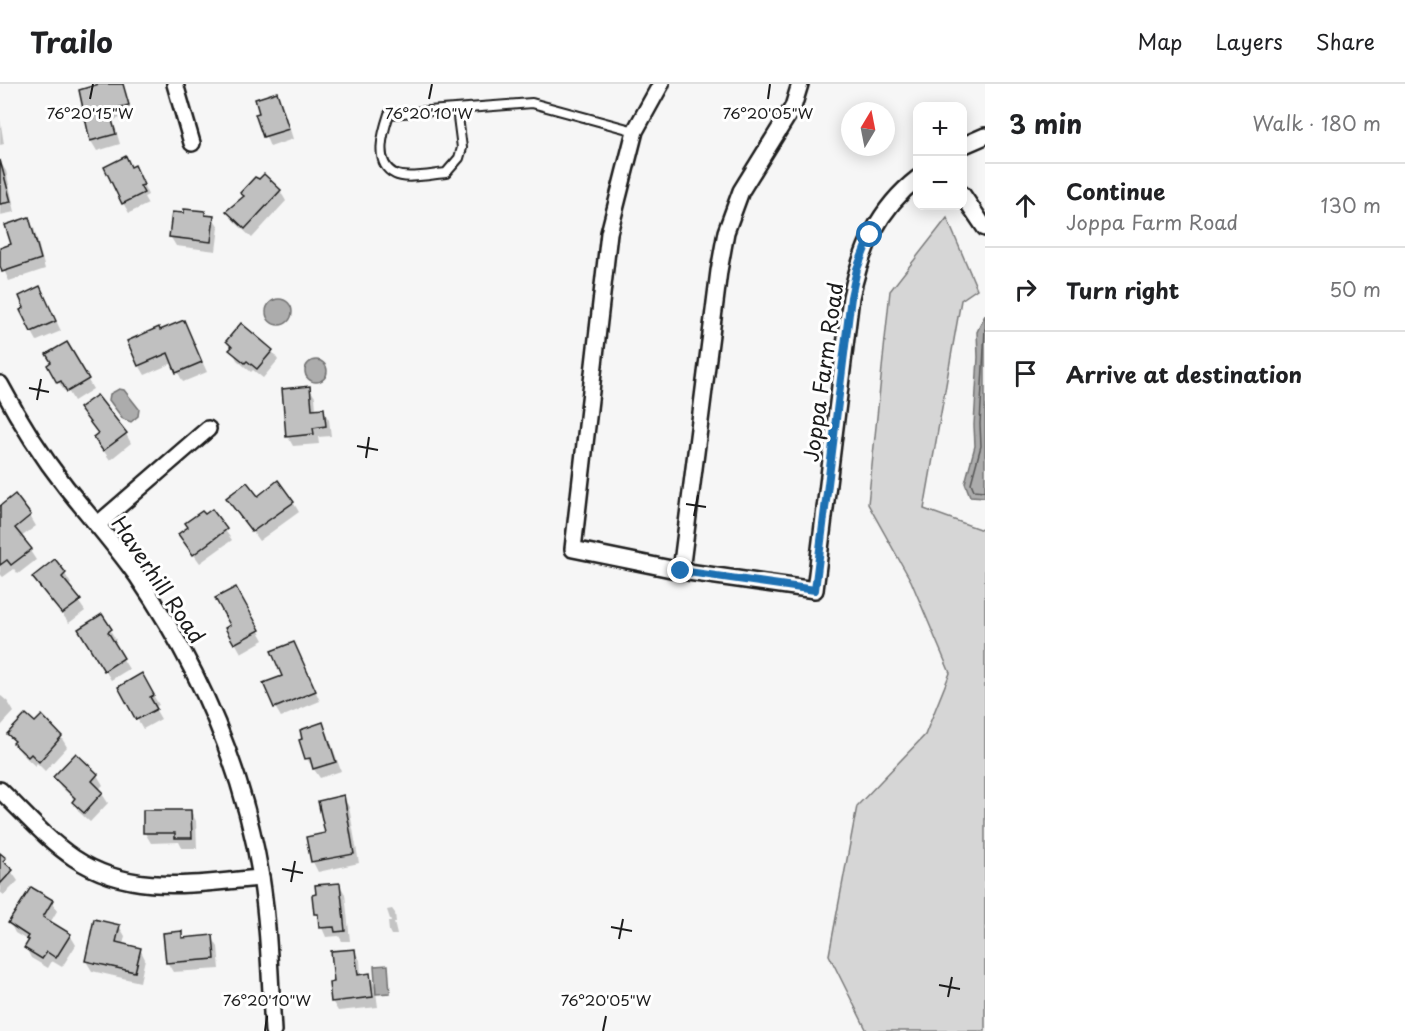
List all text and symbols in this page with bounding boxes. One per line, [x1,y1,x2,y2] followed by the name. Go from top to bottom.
[30,20,113,63] text: Trailo
[1138,25,1182,57] text: Map
[1215,25,1283,57] text: Layers
[1316,25,1375,57] text: Share
[47,101,134,124] text: 76°20'15"W
[385,101,473,124] text: 76°20'10"W
[723,101,814,124] text: 76°20'05"W
[841,102,895,156] north arrow
[913,102,967,210] map controls
[913,102,967,156] button: +
[1009,104,1082,143] text: 3 min
[1253,108,1381,138] text: Walk · 180 m
[913,156,967,210] button: −
[1066,174,1165,207] text: Continue
[1009,189,1042,222] icon: ahead
[1321,190,1381,220] text: 130 m
[1066,207,1238,237] text: Joppa Farm Road
[856,221,882,247] route start
[1009,273,1042,306] icon: right
[1066,273,1179,306] text: Turn right
[1329,274,1381,304] text: 50 m
[794,280,850,464] street label: Joppa Farm Road
[1009,357,1042,390] icon: arrive
[1066,357,1302,390] text: Arrive at destination
[104,509,214,649] street label: Haverhill Road
[667,557,693,583] route end
[223,988,311,1011] text: 76°20'10"W
[561,988,652,1011] text: 76°20'05"W

